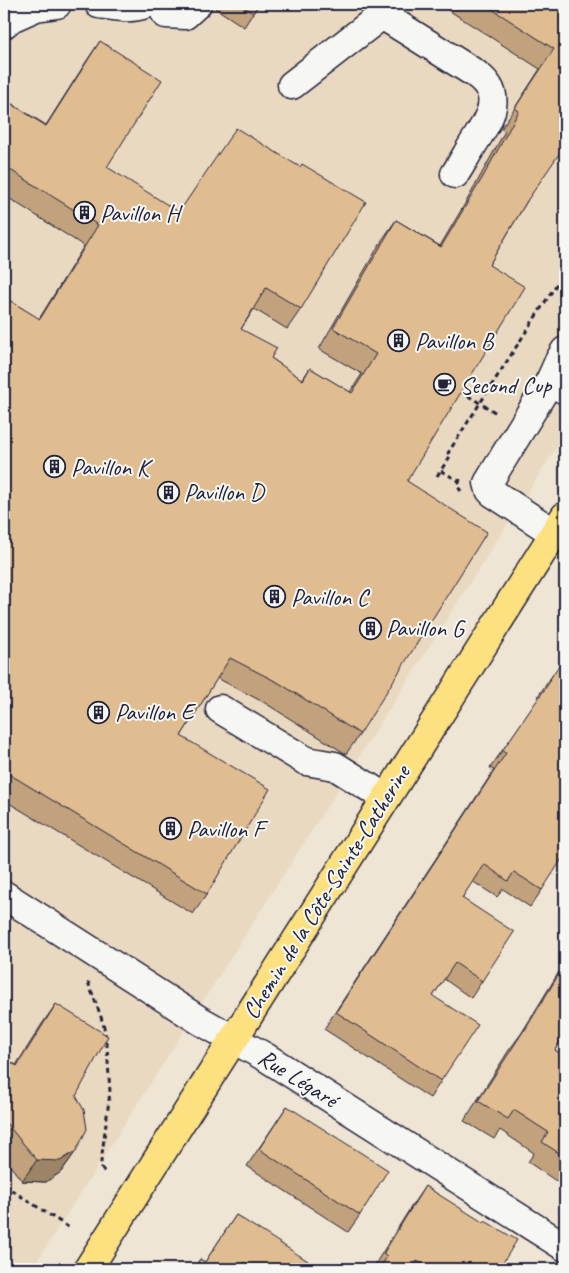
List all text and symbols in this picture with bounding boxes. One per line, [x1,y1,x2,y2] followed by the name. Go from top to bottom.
[100,198,184,228] place label: Pavillon H
[72,201,96,225] building icon: Pavillon H
[415,326,495,356] place label: Pavillon B
[387,329,411,353] building icon: Pavillon B
[460,370,552,400] place label: Second Cup
[432,373,456,397] cafe icon: Second Cup
[71,452,154,482] place label: Pavillon K
[43,455,67,479] building icon: Pavillon K
[184,477,266,507] place label: Pavillon D
[156,480,180,504] building icon: Pavillon D
[291,582,371,612] place label: Pavillon C
[263,585,287,609] building icon: Pavillon C
[386,613,466,643] place label: Pavillon G
[358,616,382,640] building icon: Pavillon G
[115,697,197,727] place label: Pavillon E
[87,700,111,724] building icon: Pavillon E
[235,758,418,1025] street label: Chemin de la Côte-Sainte-Catherine
[187,814,269,844] place label: Pavillon F
[159,817,183,841] building icon: Pavillon F
[253,1042,347,1116] street label: Rue Légaré

